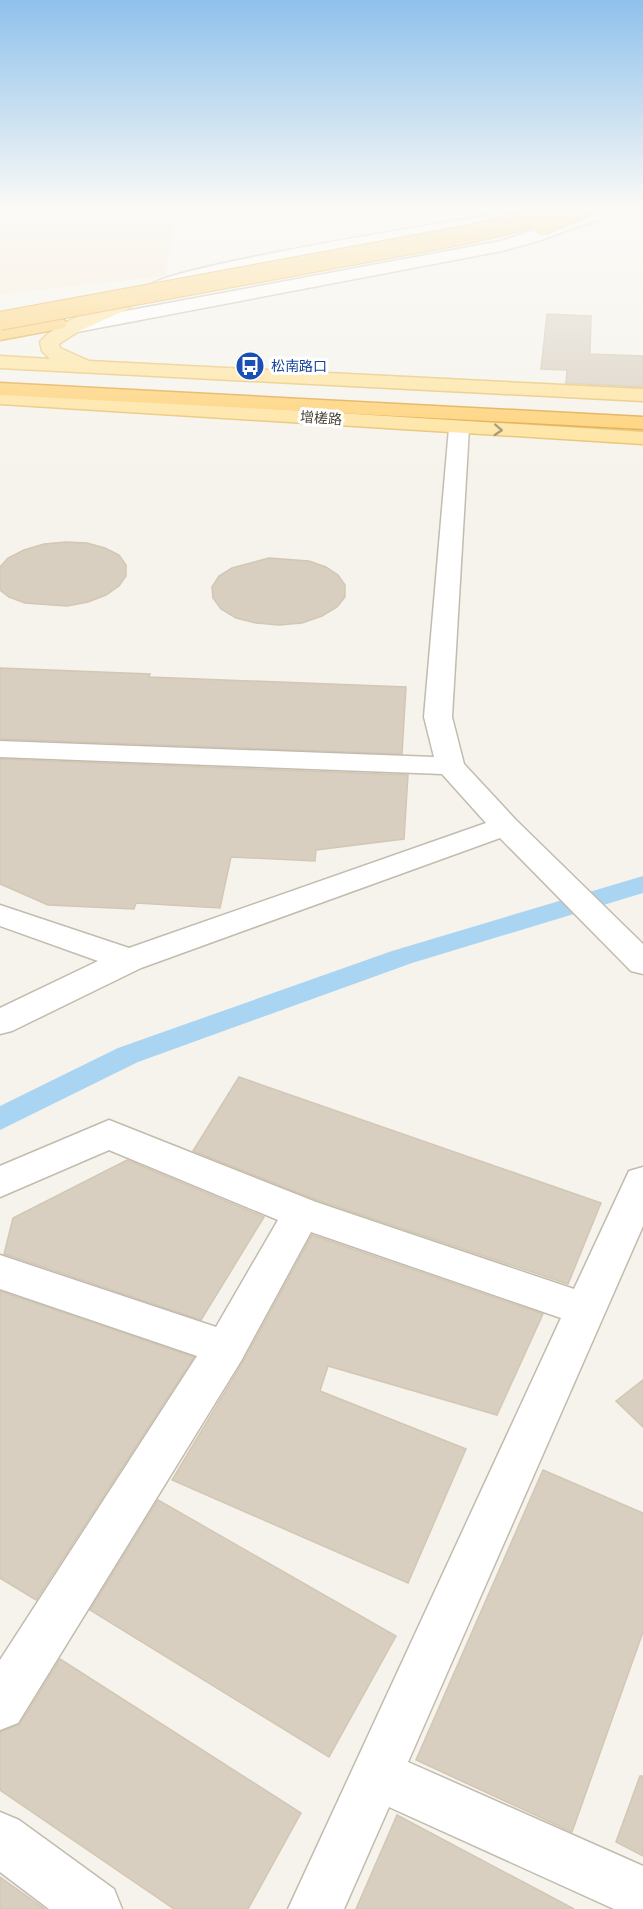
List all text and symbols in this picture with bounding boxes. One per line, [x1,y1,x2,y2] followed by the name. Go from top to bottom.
[234,350,266,382] bus stop icon: 松南路口
[271,358,327,374] place label: 松南路口
[299,409,343,427] street label: 增槎路
[494,424,503,437] one-way arrow

